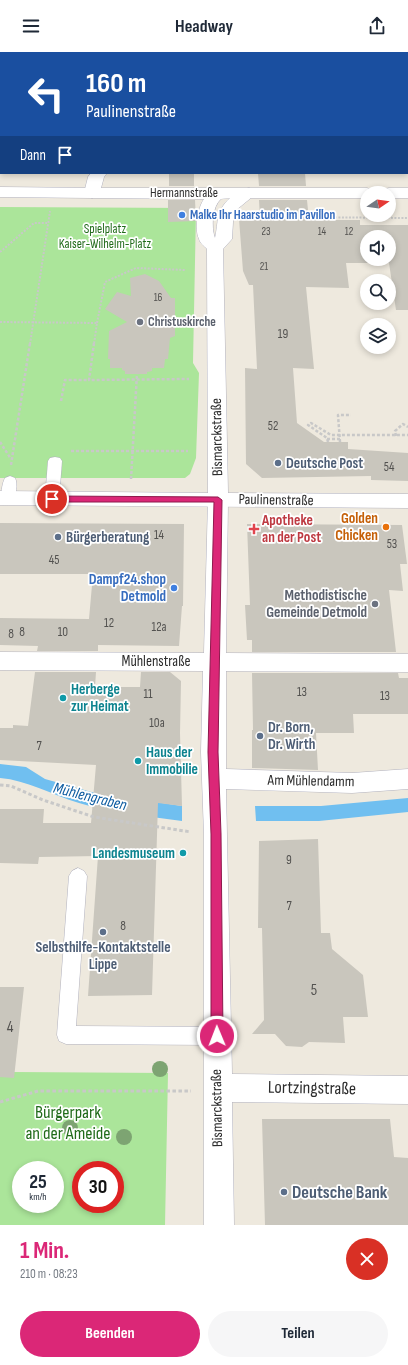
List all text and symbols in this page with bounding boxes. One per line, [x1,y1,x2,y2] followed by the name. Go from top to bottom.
[20,15,42,37] icon: menu
[366,15,388,37] icon: share
[175,16,233,37] text: Headway
[86,67,146,100] text: 160 m
[20,68,72,120] icon: left
[86,101,176,122] text: Paulinenstraße
[54,144,76,166] icon: arrive
[20,146,46,165] text: Dann
[150,185,218,201] street label: Hermannstraße
[360,186,396,222] north arrow
[360,186,396,354] map controls
[190,207,335,223] place label: Malke Ihr Haarstudio im Pavillon
[177,210,187,220] marker: Malke Ihr Haarstudio im Pavillon
[59,221,152,252] park label: Spielplatz Kaiser-Wilhelm-Platz
[261,225,271,238] house number: 23
[318,225,327,238] house number: 14
[345,225,354,238] house number: 12
[360,230,396,266] button: sound
[260,260,268,273] house number: 21
[360,274,396,310] button: search
[154,291,163,304] house number: 16
[148,314,216,330] place label: Christuskirche
[135,317,145,327] marker: Christuskirche
[360,318,396,354] button: layers
[278,326,288,342] house number: 19
[207,398,227,476] street label: Bismarckstraße
[268,418,278,434] house number: 52
[286,454,363,473] place label: Deutsche Post
[273,458,283,468] marker: Deutsche Post
[384,459,395,475] house number: 54
[35,482,69,516] pin
[41,488,63,510] icon: arrive
[238,490,314,510] street label: Paulinenstraße
[335,509,378,545] place label: Golden Chicken
[261,511,321,547] place label: Apotheke an der Post
[381,522,391,532] marker: Golden Chicken
[249,524,259,534] marker: Apotheke an der Post
[154,527,165,543] house number: 14
[66,528,150,547] place label: Bürgerberatung
[53,532,63,542] marker: Bürgerberatung
[387,536,397,552] house number: 53
[49,552,59,568] house number: 45
[89,570,166,606] place label: Dampf24.shop Detmold
[169,583,179,593] marker: Dampf24.shop Detmold
[266,586,367,622] place label: Methodistische Gemeinde Detmold
[370,599,380,609] marker: Methodistische Gemeinde Detmold
[104,615,114,631] house number: 12
[151,619,167,635] house number: 12a
[19,624,25,640] house number: 8
[58,624,68,640] house number: 10
[8,626,14,642] house number: 8
[122,652,190,671] street label: Mühlenstraße
[71,680,129,716] place label: Herberge zur Heimat
[297,684,307,700] house number: 13
[143,686,153,702] house number: 11
[380,688,390,704] house number: 13
[58,693,68,703] marker: Herberge zur Heimat
[149,715,165,731] house number: 10a
[268,718,315,754] place label: Dr. Born, Dr. Wirth
[255,731,265,741] marker: Dr. Born, Dr. Wirth
[36,738,42,754] house number: 7
[146,743,198,779] place label: Haus der Immobilie
[133,756,143,766] marker: Haus der Immobilie
[266,771,355,791] street label: Am Mühlendamm
[51,779,129,815] water label: Mühlengraben
[92,844,175,863] place label: Landesmuseum
[178,848,188,858] marker: Landesmuseum
[286,852,292,868] house number: 9
[286,898,292,914] house number: 7
[120,918,126,934] house number: 8
[98,927,108,937] marker: Selbsthilfe-Kontaktstelle Lippe
[35,938,171,974] place label: Selbsthilfe-Kontaktstelle Lippe
[311,981,317,1000] house number: 5
[196,1015,238,1057] position arrow
[7,1018,14,1037] house number: 4
[207,1069,227,1147] street label: Bismarckstraße
[268,1077,356,1099] street label: Lortzingstraße
[25,1102,111,1144] park label: Bürgerpark an der Ameide
[72,1161,124,1213] speed limit sign: 30
[29,1170,47,1194] text: 25
[292,1182,388,1203] place label: Deutsche Bank
[279,1187,289,1197] marker: Deutsche Bank
[29,1191,47,1203] text: km/h
[20,1236,69,1265] text: 1 Min.
[346,1238,388,1280] button: close
[20,1266,78,1282] text: 210 m · 08:23
[20,1311,200,1357] button: Beenden
[208,1311,388,1357] button: Teilen

